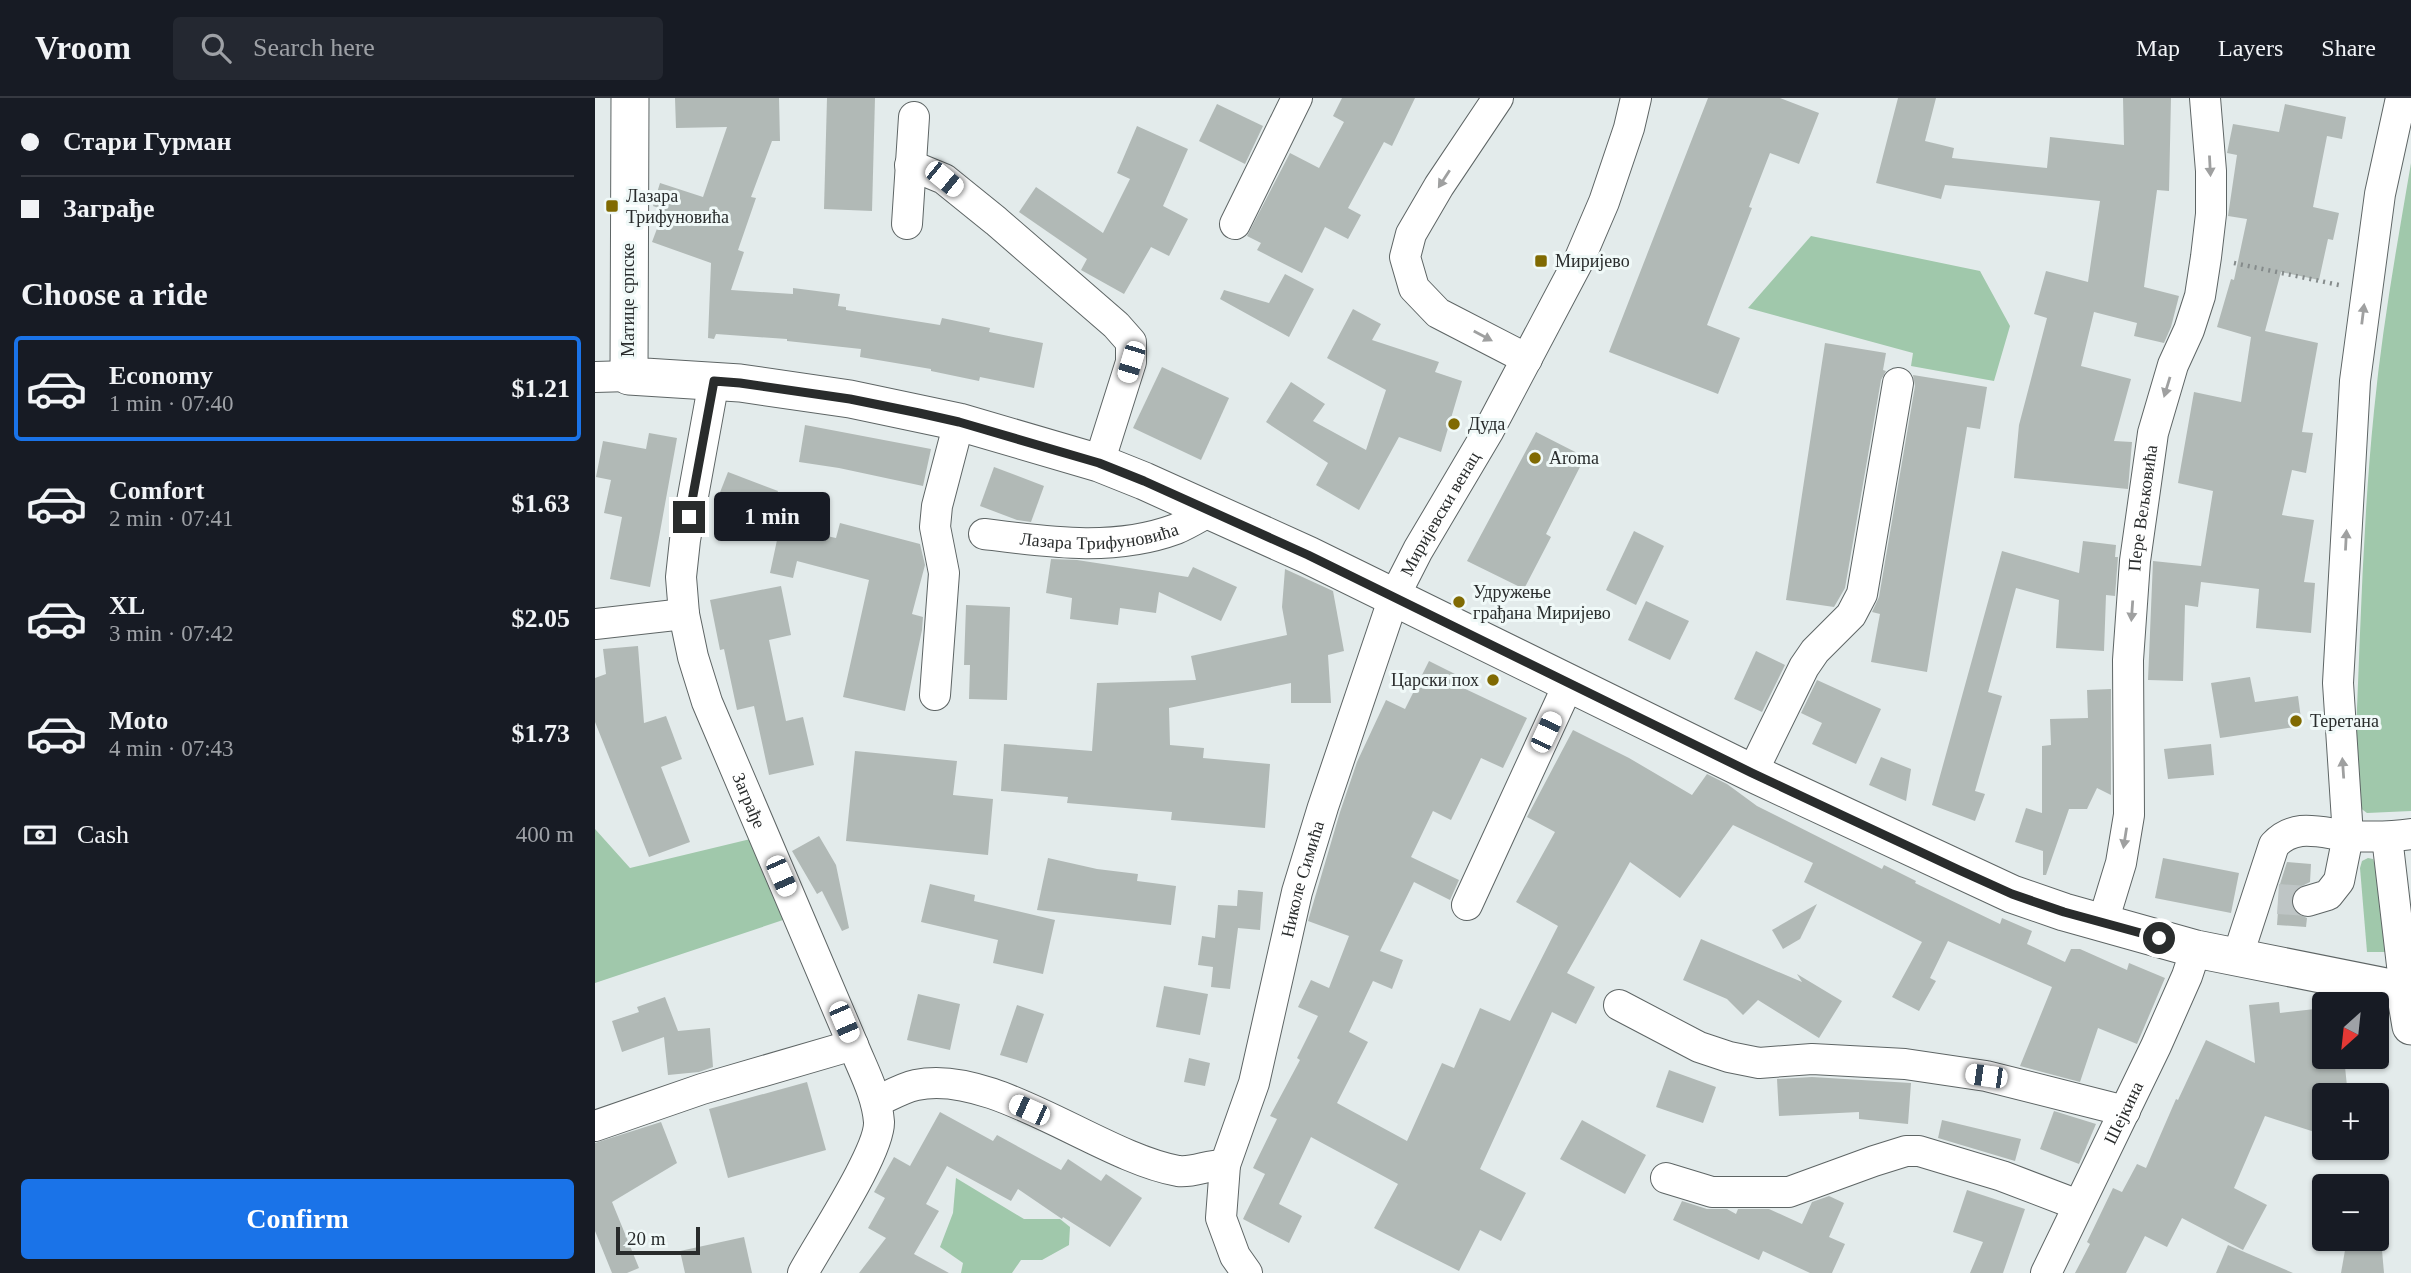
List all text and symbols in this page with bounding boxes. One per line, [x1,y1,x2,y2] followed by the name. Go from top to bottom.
[173,17,663,80] search box
[197,29,235,67] icon: search
[35,30,131,66] text: Vroom
[253,33,375,62] text: Search here
[2136,35,2180,61] text: Map
[2218,35,2283,61] text: Layers
[2321,35,2376,61] text: Share
[63,127,232,156] text: Стари Гурман
[2205,155,2216,177] one-way arrow
[922,158,967,200] car
[1437,170,1450,189] one-way arrow
[626,186,729,227] place label: Лазара Трифуновића
[63,194,155,223] text: Заграђе
[604,198,620,214] marker: Лазара Трифуновића
[618,243,638,357] street label: Матице српске
[1555,251,1630,271] place label: Миријево
[1533,253,1549,269] marker: Миријево
[21,276,208,312] text: Choose a ride
[2358,303,2369,325] one-way arrow
[1473,330,1493,342] one-way arrow
[1115,339,1148,385] car
[25,357,88,420] icon: car
[109,361,213,390] text: Economy
[512,374,570,403] text: $1.21
[2161,376,2171,397] one-way arrow
[109,391,234,416] text: 1 min · 07:40
[1468,414,1505,434] place label: Дуда
[1446,416,1462,432] marker: Дуда
[2124,444,2161,572] street label: Пере Вељковића
[1396,448,1484,579] street label: Миријевски венац
[1549,448,1599,468] place label: Aroma
[1527,450,1543,466] marker: Aroma
[25,472,88,535] icon: car
[109,476,204,505] text: Comfort
[512,489,570,518] text: $1.63
[714,492,829,542] callout: 1 min
[673,501,705,533] route end
[744,504,800,529] text: 1 min
[109,506,234,531] text: 2 min · 07:41
[1019,519,1181,553] street label: Лазара Трифуновића
[2341,529,2352,551] one-way arrow
[1473,582,1611,623] place label: Удружење грађана Миријево
[25,587,88,650] icon: car
[109,591,145,620] text: XL
[1451,594,1467,610] marker: Удружење грађана Миријево
[2126,600,2137,622] one-way arrow
[512,604,570,633] text: $2.05
[109,621,234,646] text: 3 min · 07:42
[1391,670,1479,690] place label: Царски пох
[1485,672,1501,688] marker: Царски пох
[25,702,88,765] icon: car
[109,706,168,735] text: Moto
[1528,709,1565,755] car
[2310,711,2379,731] place label: Теретана
[2288,713,2304,729] marker: Теретана
[512,719,570,748] text: $1.73
[109,736,234,761] text: 4 min · 07:43
[2338,756,2349,778] one-way arrow
[728,770,769,831] street label: Заграђе
[21,816,59,854] icon: cash
[1277,818,1328,939] street label: Николе Симића
[77,820,129,849] text: Cash
[516,822,574,847] text: 400 m
[2120,827,2131,849] one-way arrow
[763,853,800,899] car
[2143,922,2175,954] route start
[2312,992,2389,1069] north arrow
[2312,992,2389,1251] map controls
[827,999,862,1045] car
[1964,1063,2009,1089] car
[2100,1078,2147,1147] street label: Шејкина
[2312,1083,2389,1160] button: +
[1006,1092,1053,1128] car
[2312,1174,2389,1251] button: −
[21,1179,574,1259] button: Confirm
[616,1224,700,1256] scale bar
[627,1228,666,1249] text: 20 m

